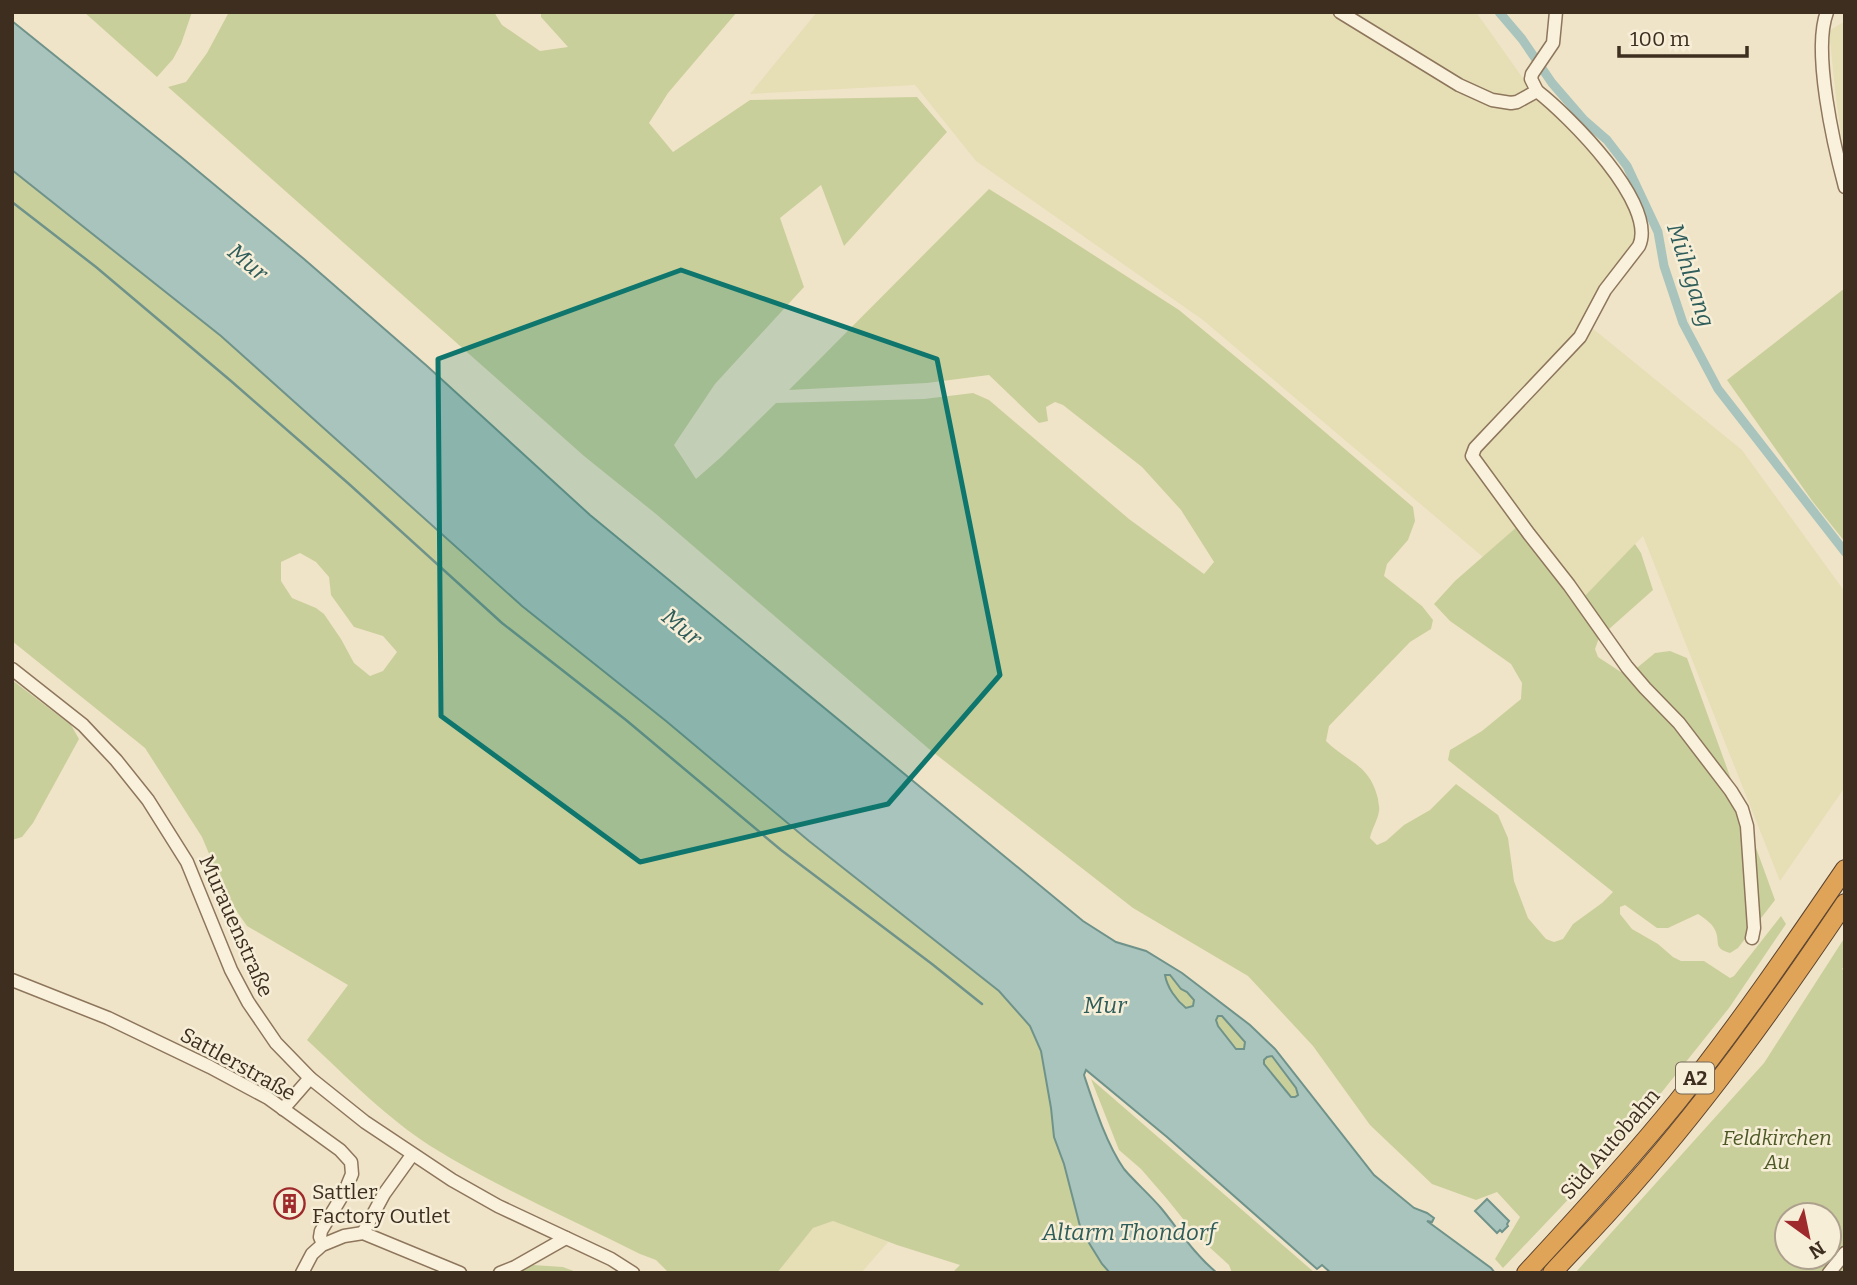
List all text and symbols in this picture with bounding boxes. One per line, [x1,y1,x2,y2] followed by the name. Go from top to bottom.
[1619,14,1747,58] scale bar
[1630,26,1690,52] text: 100 m
[1661,220,1721,330] water label: Mühlgang
[222,237,275,288] water label: Mur
[656,602,709,653] water label: Mur
[193,851,279,1001] street label: Murauenstraße
[1083,991,1128,1019] water label: Mur
[176,1022,300,1106] street label: Sattlerstraße
[1676,1062,1714,1094] road number: A2
[1555,1083,1665,1205] street label: Süd Autobahn
[1722,1125,1832,1175] park label: Feldkirchen Au
[312,1179,451,1229] place label: Sattler Factory Outlet
[272,1187,306,1221] building icon: Sattler Factory Outlet
[1773,1201,1843,1271] north arrow
[1041,1218,1219,1246] water label: Altarm Thondorf
[1804,1236,1829,1264] text: N

